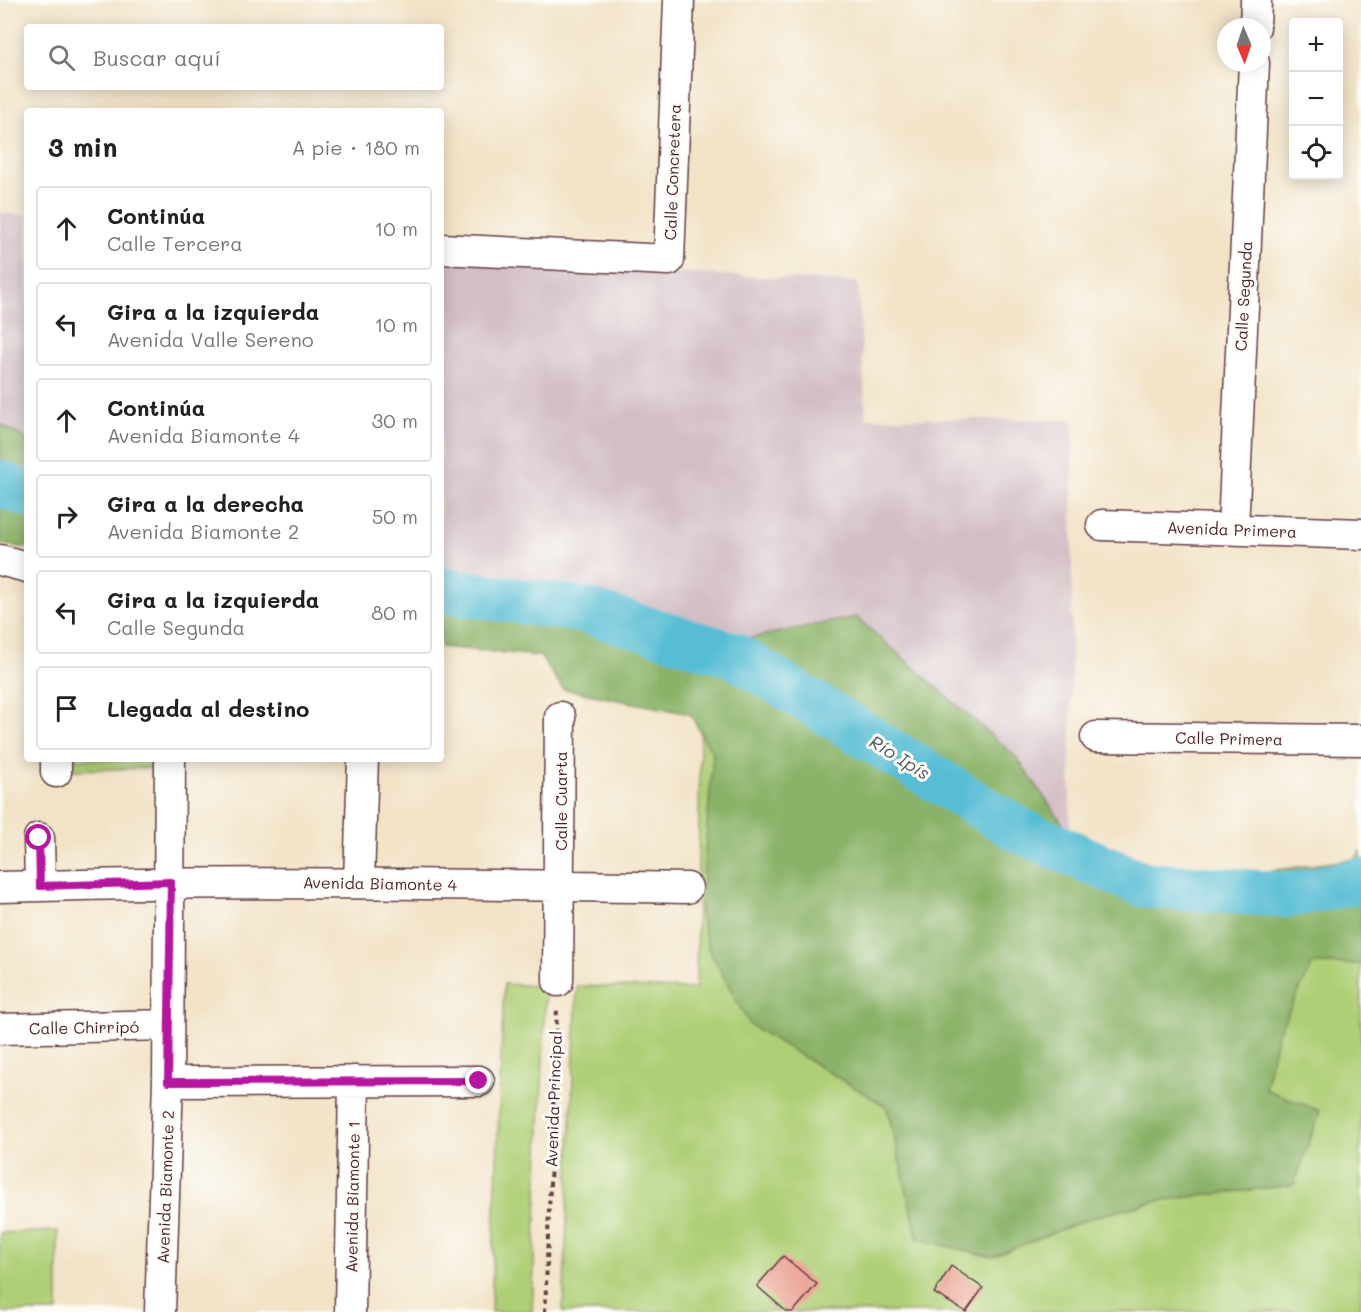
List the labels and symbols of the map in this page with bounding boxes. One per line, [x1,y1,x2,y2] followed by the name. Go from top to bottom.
[1217,18,1271,72] north arrow
[659,103,685,241] street label: Calle Concretera
[1230,240,1256,352] street label: Calle Segunda
[1167,516,1297,542] street label: Avenida Primera
[1175,727,1283,749] street label: Calle Primera
[865,729,935,785] water label: Río Ipís
[550,751,571,851] street label: Calle Cuarta
[25,824,51,850] route start
[303,871,458,895] street label: Avenida Biamonte 4
[29,1016,139,1038] street label: Calle Chirripó
[540,1030,566,1168] street label: Avenida Principal
[465,1067,491,1093] route end
[152,1110,178,1264] street label: Avenida Biamonte 2
[340,1121,364,1273] street label: Avenida Biamonte 1

